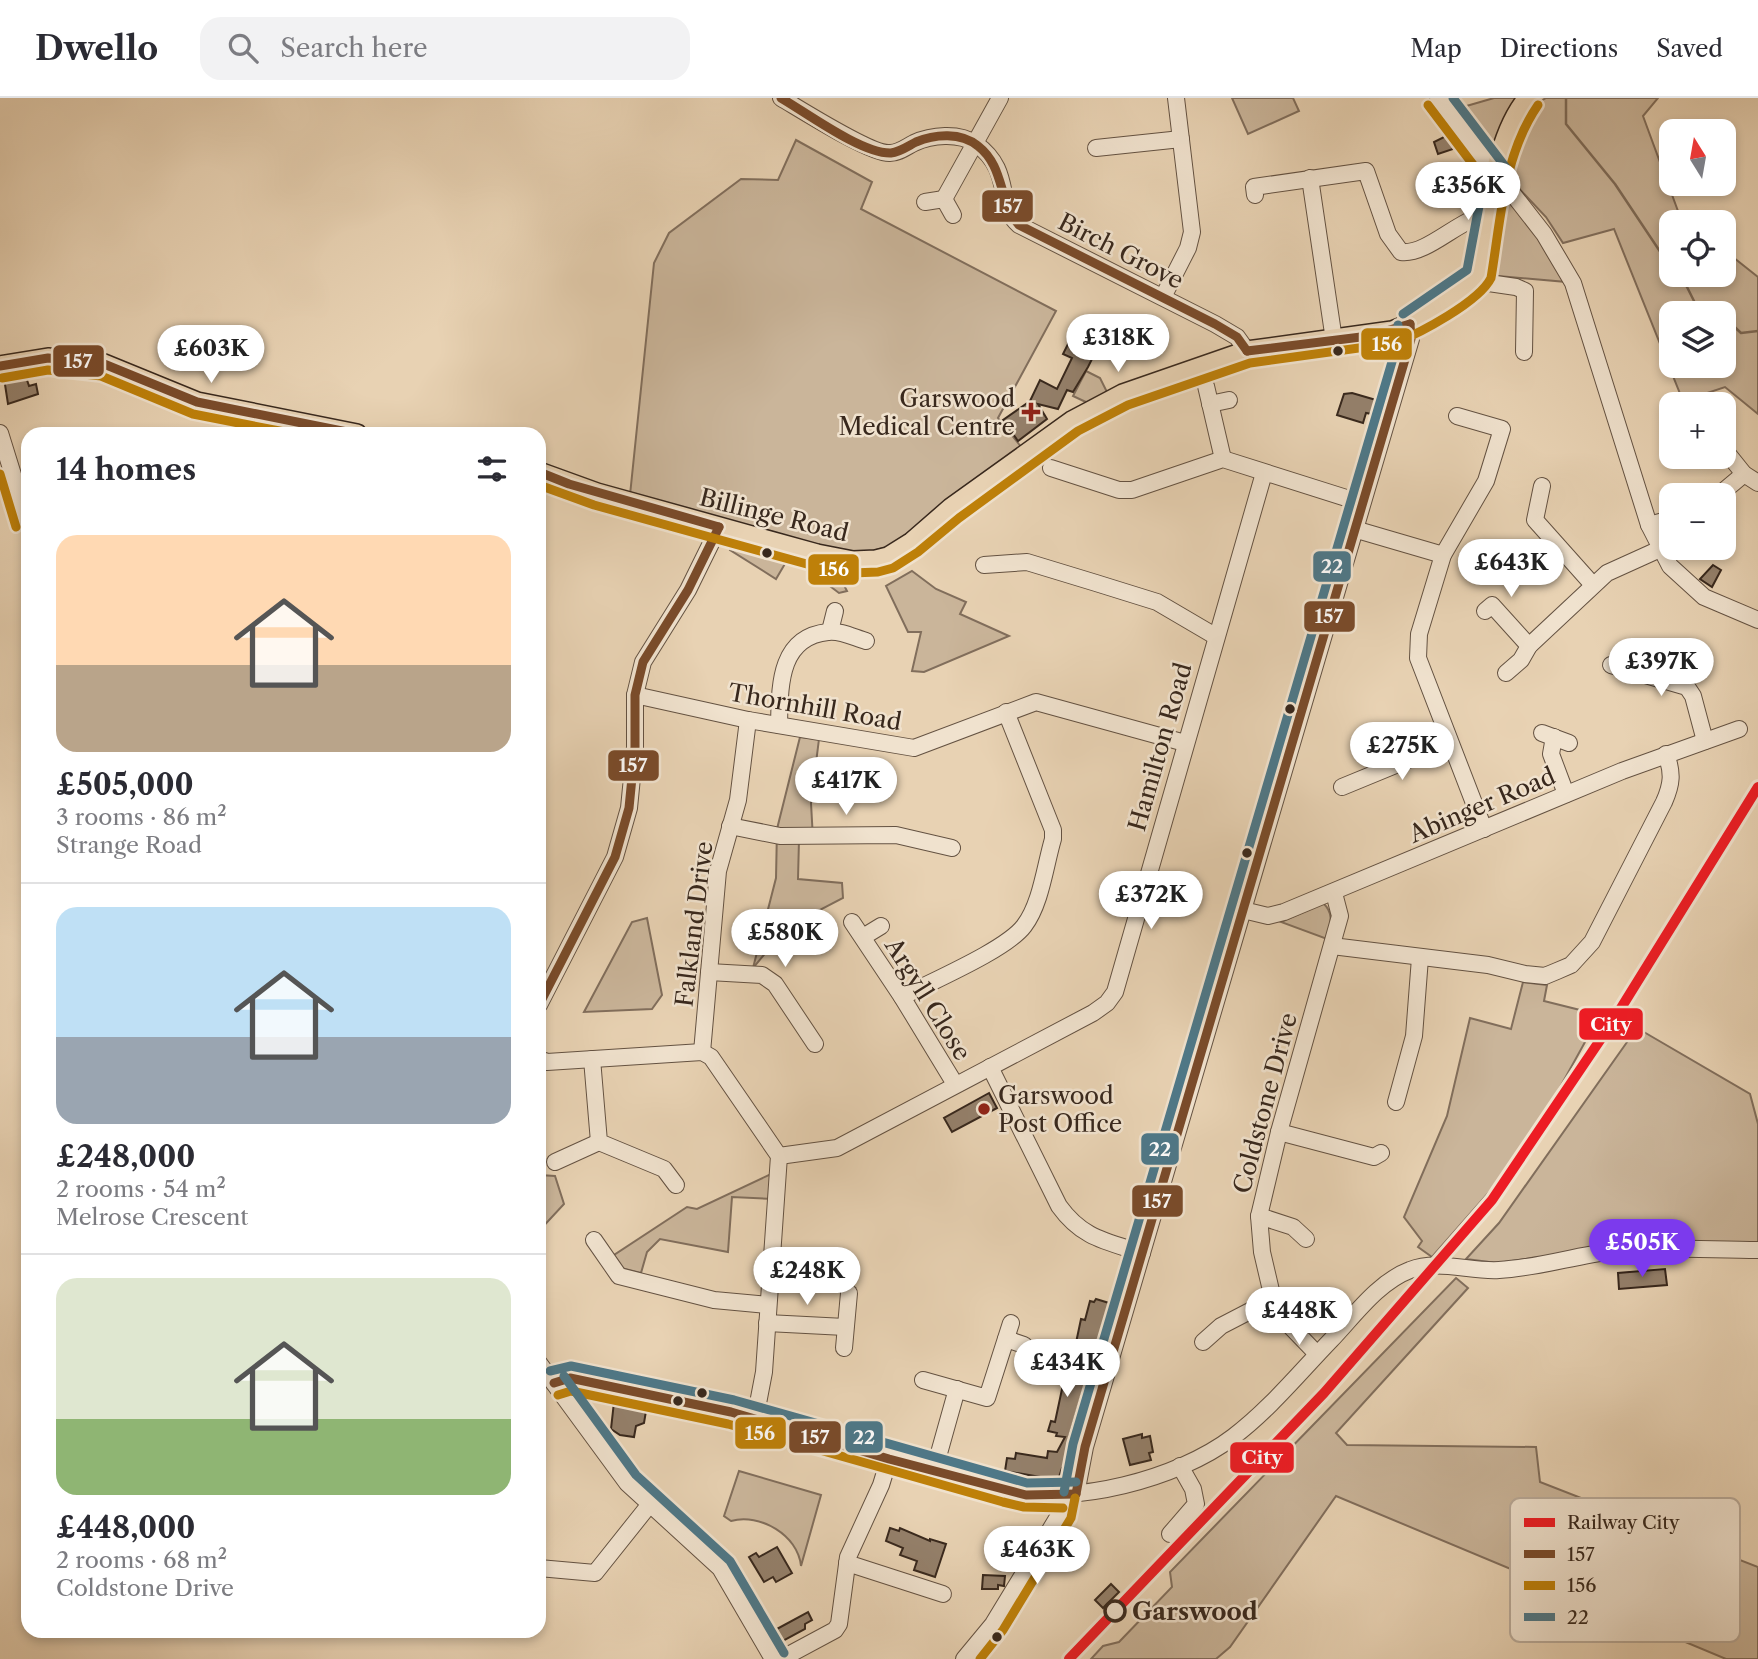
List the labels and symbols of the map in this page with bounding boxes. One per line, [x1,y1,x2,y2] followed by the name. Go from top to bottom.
[1659,119,1736,196] north arrow
[1419,162,1517,222] pin: £356K
[981,189,1034,223] line badge: 157
[994,195,1023,218] text: 157
[1054,207,1188,295] street label: Birch Grove
[1069,314,1167,374] pin: £318K
[162,326,260,385] pin: £603K
[1360,327,1413,361] line badge: 156
[1372,333,1402,356] text: 156
[52,344,105,378] line badge: 157
[1331,344,1345,358] unlabelled marker
[64,350,93,373] text: 157
[838,384,1015,441] place label: Garswood Medical Centre
[1021,402,1041,422] marker: Garswood Medical Centre
[697,483,852,548] street label: Billinge Road
[1462,540,1560,599] pin: £643K
[760,546,774,560] unlabelled marker
[1312,550,1352,583] line badge: 22
[807,553,860,586] line badge: 156
[1321,555,1343,578] text: 22
[819,558,849,581] text: 156
[1303,600,1356,633] line badge: 157
[1315,605,1344,628] text: 157
[1612,638,1710,698] pin: £397K
[1122,659,1198,835] street label: Hamilton Road
[726,678,904,737] street label: Thornhill Road
[1283,702,1297,716] unlabelled marker
[1353,722,1451,782] pin: £275K
[607,749,660,782] line badge: 157
[619,754,648,777] text: 157
[797,758,895,817] pin: £417K
[1404,761,1560,849] street label: Abinger Road
[669,840,719,1008] street label: Falkland Drive
[1240,846,1254,860] unlabelled marker
[1102,872,1200,931] pin: £372K
[736,910,834,969] pin: £580K
[878,932,977,1065] street label: Argyll Close
[1578,1007,1644,1041] line badge: City
[1227,1010,1303,1196] street label: Coldstone Drive
[1590,1013,1633,1036] text: City
[998,1081,1122,1138] place label: Garswood Post Office
[976,1101,992,1117] marker: Garswood Post Office
[1140,1132,1180,1166] line badge: 22
[1149,1138,1171,1161] text: 22
[1131,1184,1184,1218] line badge: 157
[1143,1190,1172,1213] text: 157
[1593,1220,1691,1279] pin: £505K
[758,1248,856,1307] pin: £248K
[1250,1288,1348,1347] pin: £448K
[1018,1340,1116,1399] pin: £434K
[695,1386,709,1400] unlabelled marker
[671,1394,685,1408] unlabelled marker
[734,1416,787,1450] line badge: 156
[788,1420,842,1454] line badge: 157
[844,1420,884,1454] line badge: 22
[745,1422,775,1445] text: 156
[801,1426,830,1449] text: 157
[853,1426,875,1449] text: 22
[1229,1441,1295,1474] line badge: City
[1241,1446,1284,1469] text: City
[1510,1498,1740,1642] legend
[1567,1511,1680,1534] text: Railway City
[988,1526,1086,1586] pin: £463K
[1567,1543,1595,1566] text: 157
[1567,1574,1596,1597] text: 156
[1132,1597,1258,1626] place label: Garswood
[1104,1600,1126,1622] marker: Garswood
[1567,1606,1589,1629] text: 22
[990,1630,1004,1644] unlabelled marker

